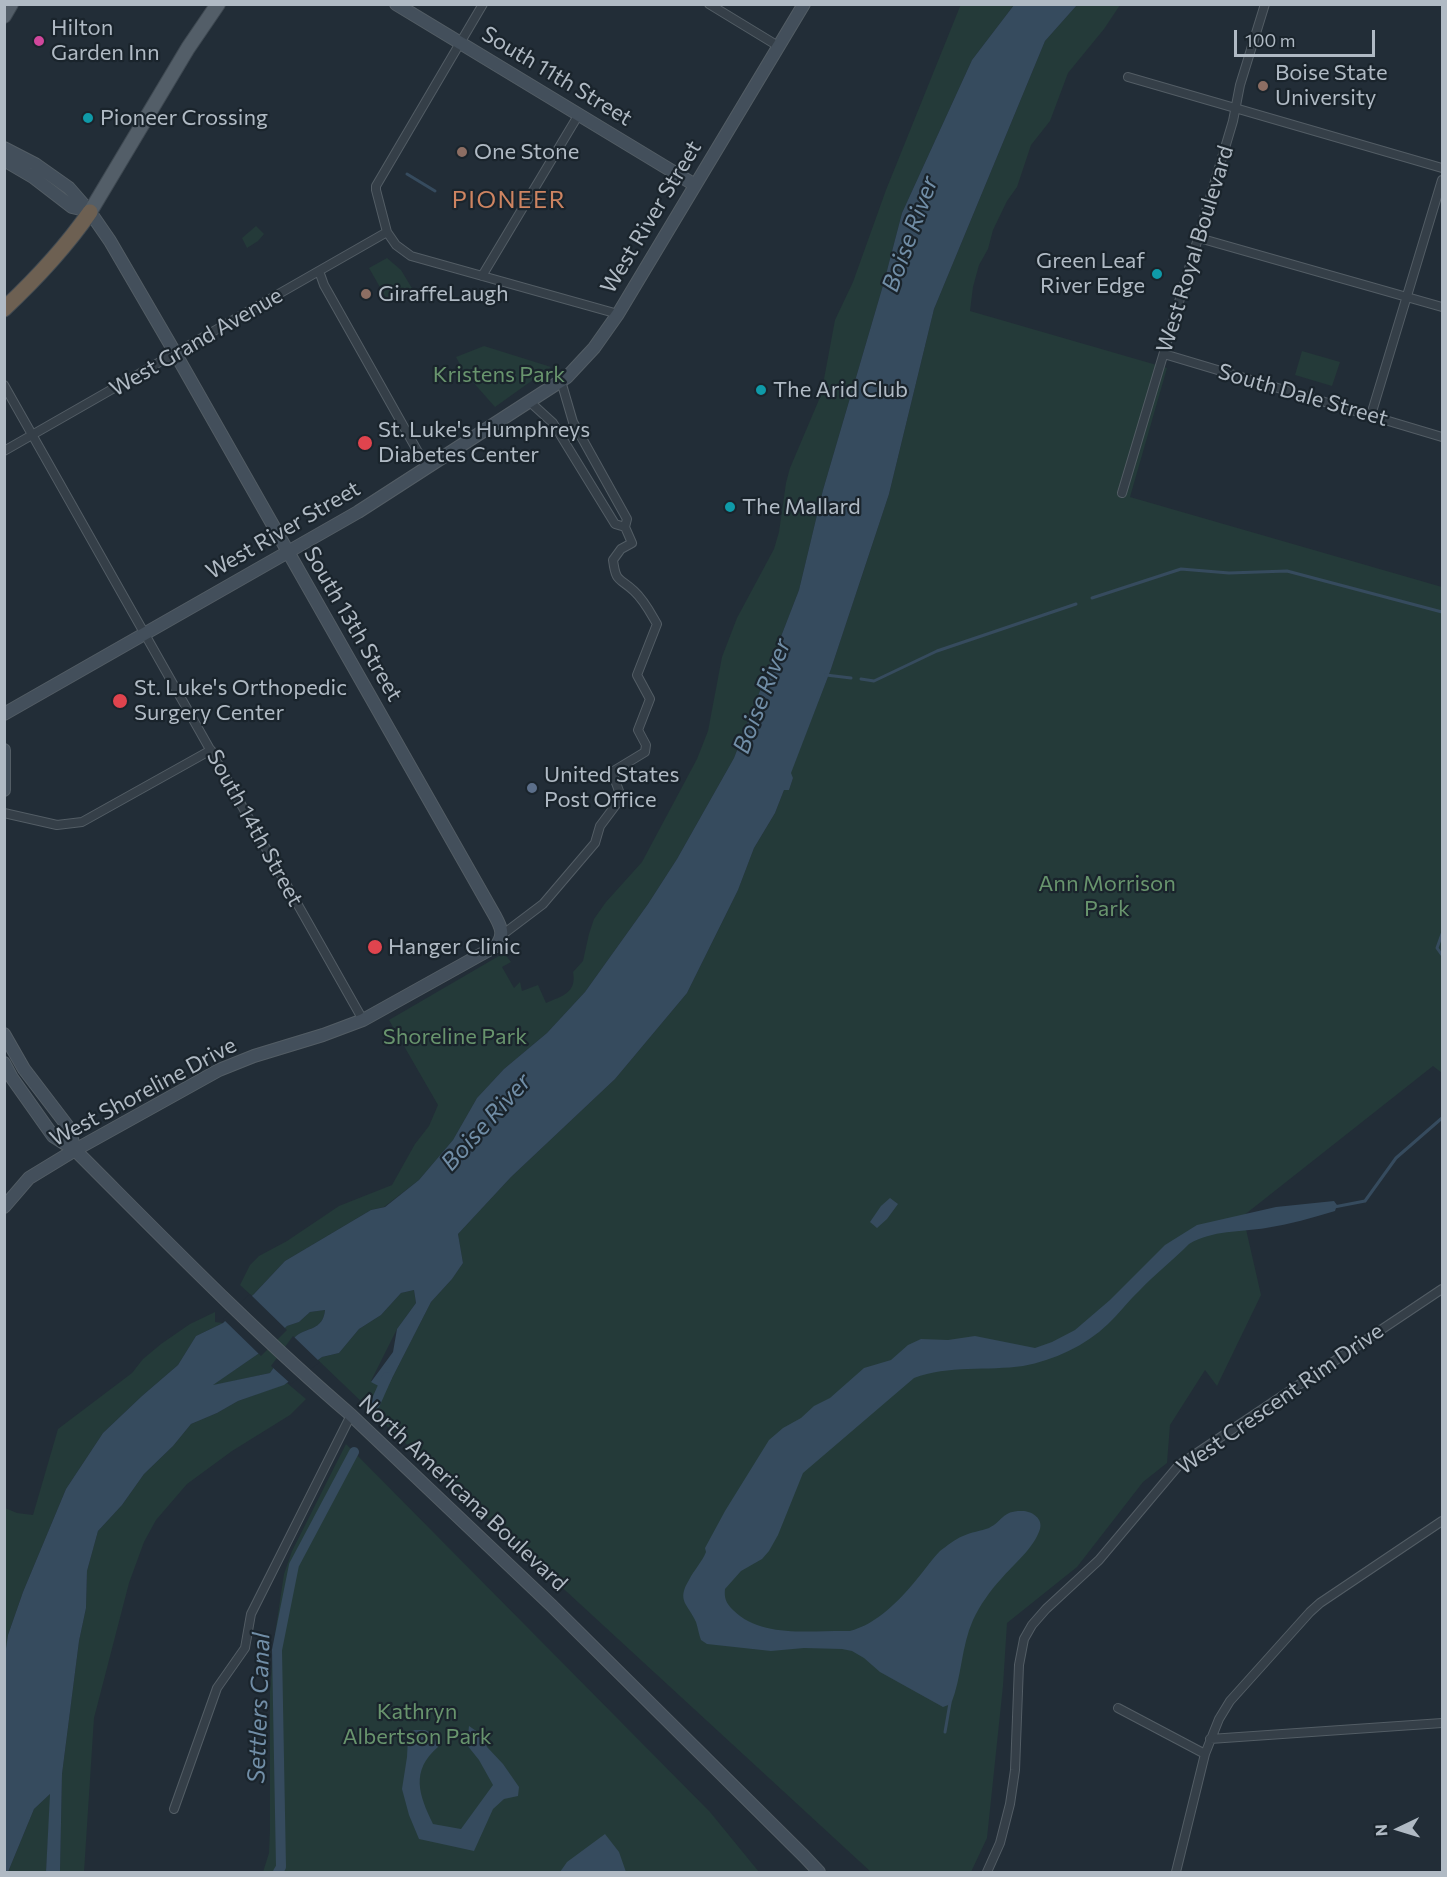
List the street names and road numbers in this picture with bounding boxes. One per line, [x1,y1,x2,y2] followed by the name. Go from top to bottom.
[477,21,637,131] street label: South 11th Street
[595,136,707,298] street label: West River Street
[1151,142,1239,356] street label: West Royal Boulevard
[105,282,287,402] street label: West Grand Avenue
[1215,358,1391,432] street label: South Dale Street
[201,475,365,585] street label: West River Street
[298,542,408,706] street label: South 13th Street
[201,745,309,911] street label: South 14th Street
[45,1032,241,1152] street label: West Shoreline Drive
[1172,1318,1388,1480] street label: West Crescent Rim Drive
[353,1389,573,1597] street label: North Americana Boulevard

